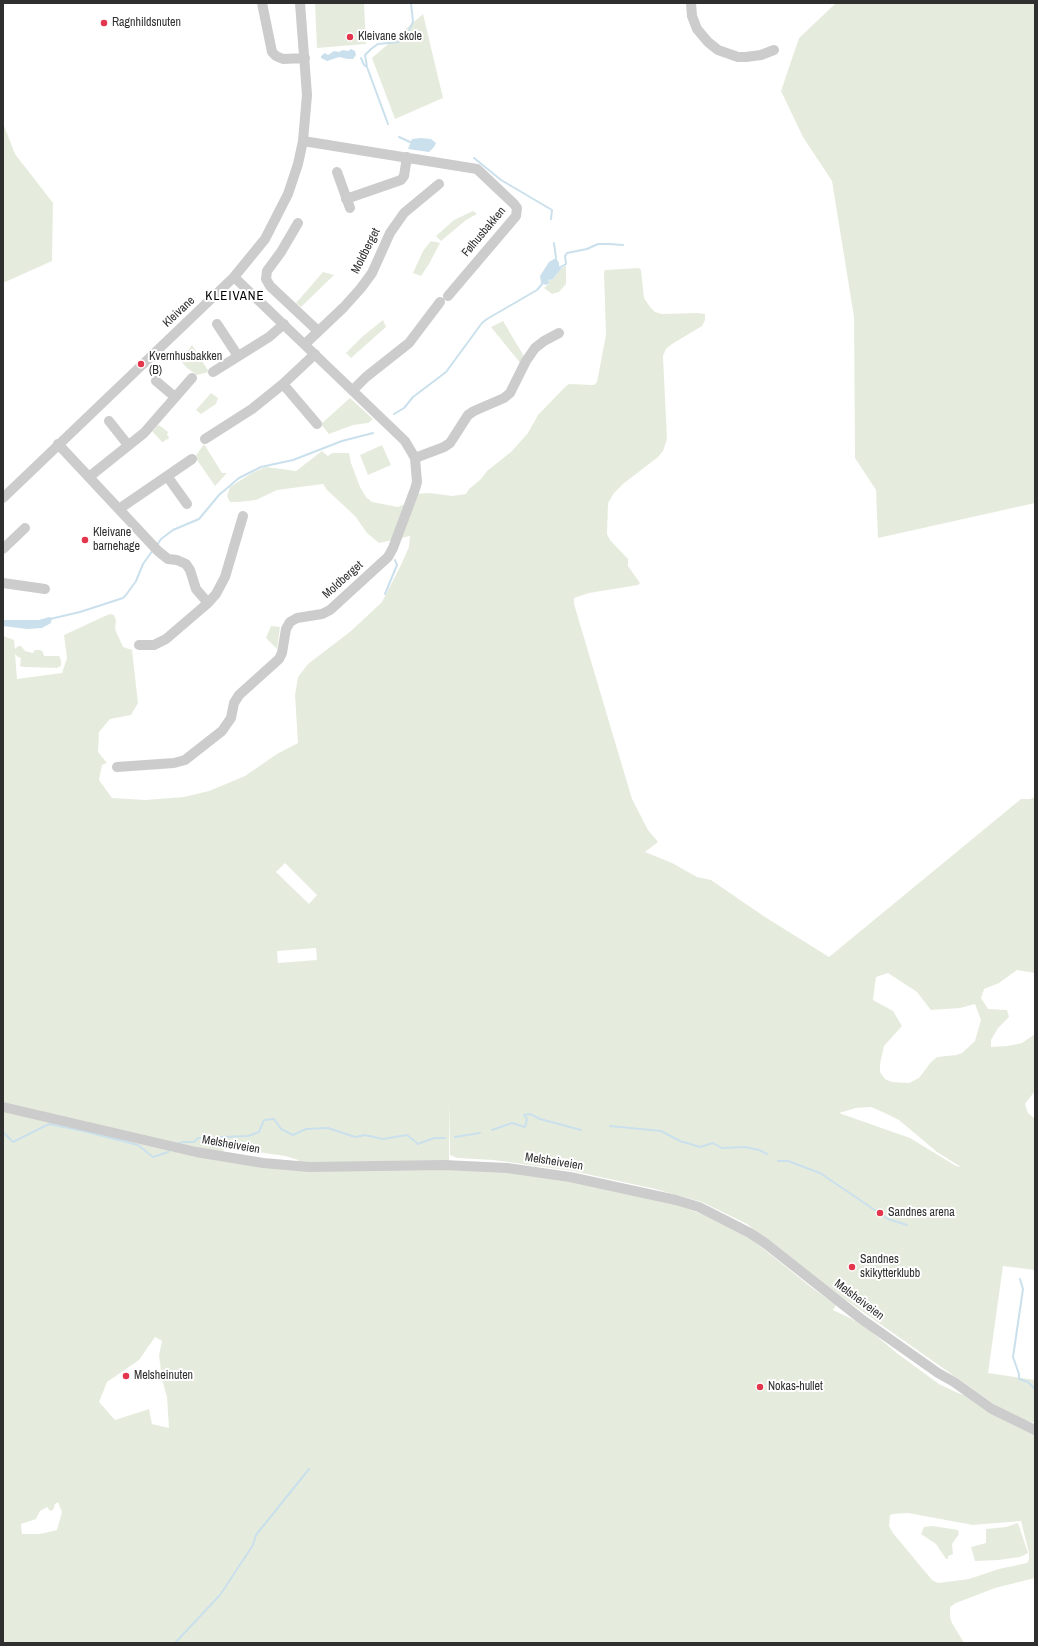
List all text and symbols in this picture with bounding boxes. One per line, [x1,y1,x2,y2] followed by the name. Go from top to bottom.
[112,16,181,30] place label: Ragnhildsnuten
[99,18,109,28] marker: Ragnhildsnuten
[358,30,422,44] place label: Kleivane skole
[345,32,355,42] marker: Kleivane skole
[459,204,509,260] street label: Følhusbakken
[348,226,384,276] street label: Moldberget
[205,289,265,305] district label: KLEIVANE
[160,294,198,330] street label: Kleivane
[149,350,222,378] place label: Kvernhusbakken (B)
[136,359,146,369] marker: Kvernhusbakken (B)
[93,526,140,554] place label: Kleivane barnehage
[80,535,90,545] marker: Kleivane barnehage
[320,558,366,602] street label: Moldberget
[201,1133,261,1157] street label: Melsheiveien
[524,1150,584,1174] street label: Melsheiveien
[888,1206,955,1220] place label: Sandnes arena
[875,1208,885,1218] marker: Sandnes arena
[860,1253,920,1281] place label: Sandnes skikytterklubb
[847,1262,857,1272] marker: Sandnes skikytterklubb
[831,1277,887,1323] street label: Melsheiveien
[134,1369,193,1383] place label: Melsheinuten
[121,1371,131,1381] marker: Melsheinuten
[768,1380,823,1394] place label: Nokas-hullet
[755,1382,765,1392] marker: Nokas-hullet

